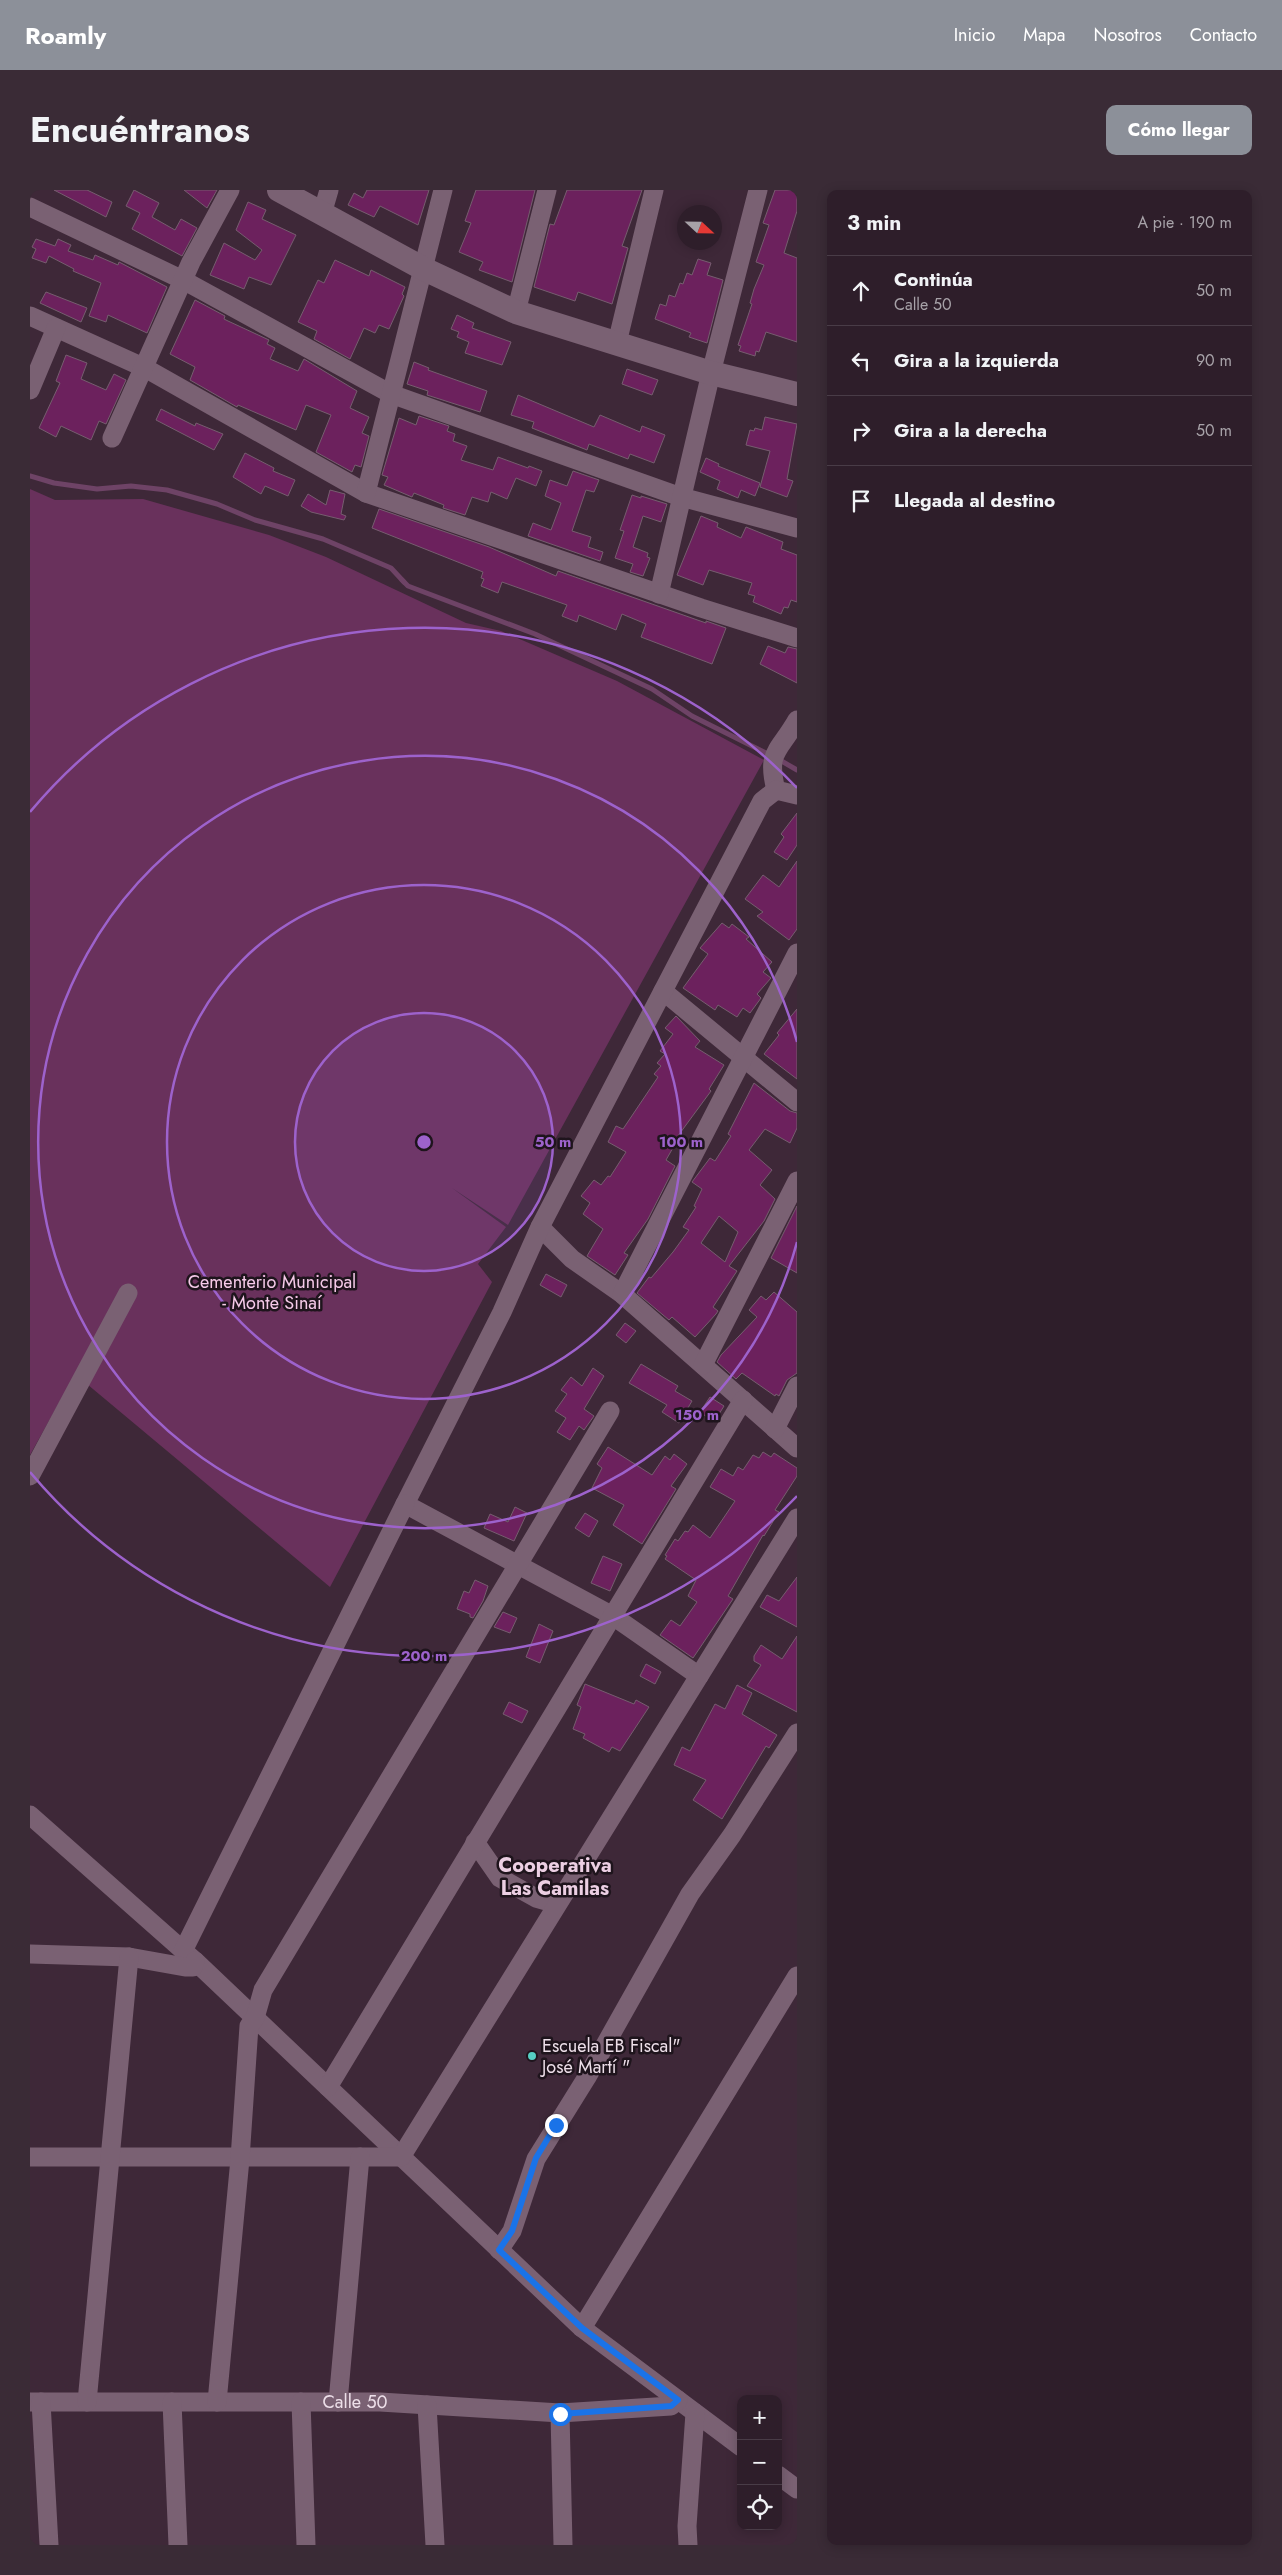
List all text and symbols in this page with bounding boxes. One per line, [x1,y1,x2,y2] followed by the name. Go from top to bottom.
[25,18,106,53] text: Roamly
[954,22,995,48] text: Inicio
[1023,22,1065,48] text: Mapa
[1093,22,1162,48] text: Nosotros
[1190,22,1257,48] text: Contacto
[30,105,250,155] text: Encuéntranos
[1106,105,1252,155] button: Cómo llegar
[677,205,722,250] north arrow
[847,208,901,238] text: 3 min
[1137,211,1232,234] text: A pie · 190 m
[894,266,973,293] text: Continúa
[847,277,875,305] icon: ahead
[1196,279,1232,302] text: 50 m
[894,293,952,316] text: Calle 50
[847,347,875,375] icon: left
[894,347,1059,374] text: Gira a la izquierda
[1196,349,1232,372] text: 90 m
[847,417,875,445] icon: right
[894,417,1047,444] text: Gira a la derecha
[1196,419,1232,442] text: 50 m
[847,487,875,515] icon: arrive
[894,487,1055,514] text: Llegada al destino
[535,1131,571,1153] text: 50 m
[659,1131,703,1153] text: 100 m
[415,1133,433,1151] centre of rings
[188,1269,356,1316] park label: Cementerio Municipal - Monte Sinaí
[675,1404,719,1426] text: 150 m
[401,1645,447,1667] text: 200 m
[498,1851,612,1903] district label: Cooperativa Las Camilas
[540,2033,681,2080] place label: Escuela EB Fiscal" José Martí "
[526,2050,538,2062] marker: Escuela EB Fiscal" José Martí "
[545,2114,568,2137] route end
[323,2389,388,2415] street label: Calle 50
[737,2395,782,2530] map controls
[737,2395,782,2440] button: +
[549,2403,572,2426] route start
[737,2440,782,2485] button: −
[737,2485,782,2530] button: locate

